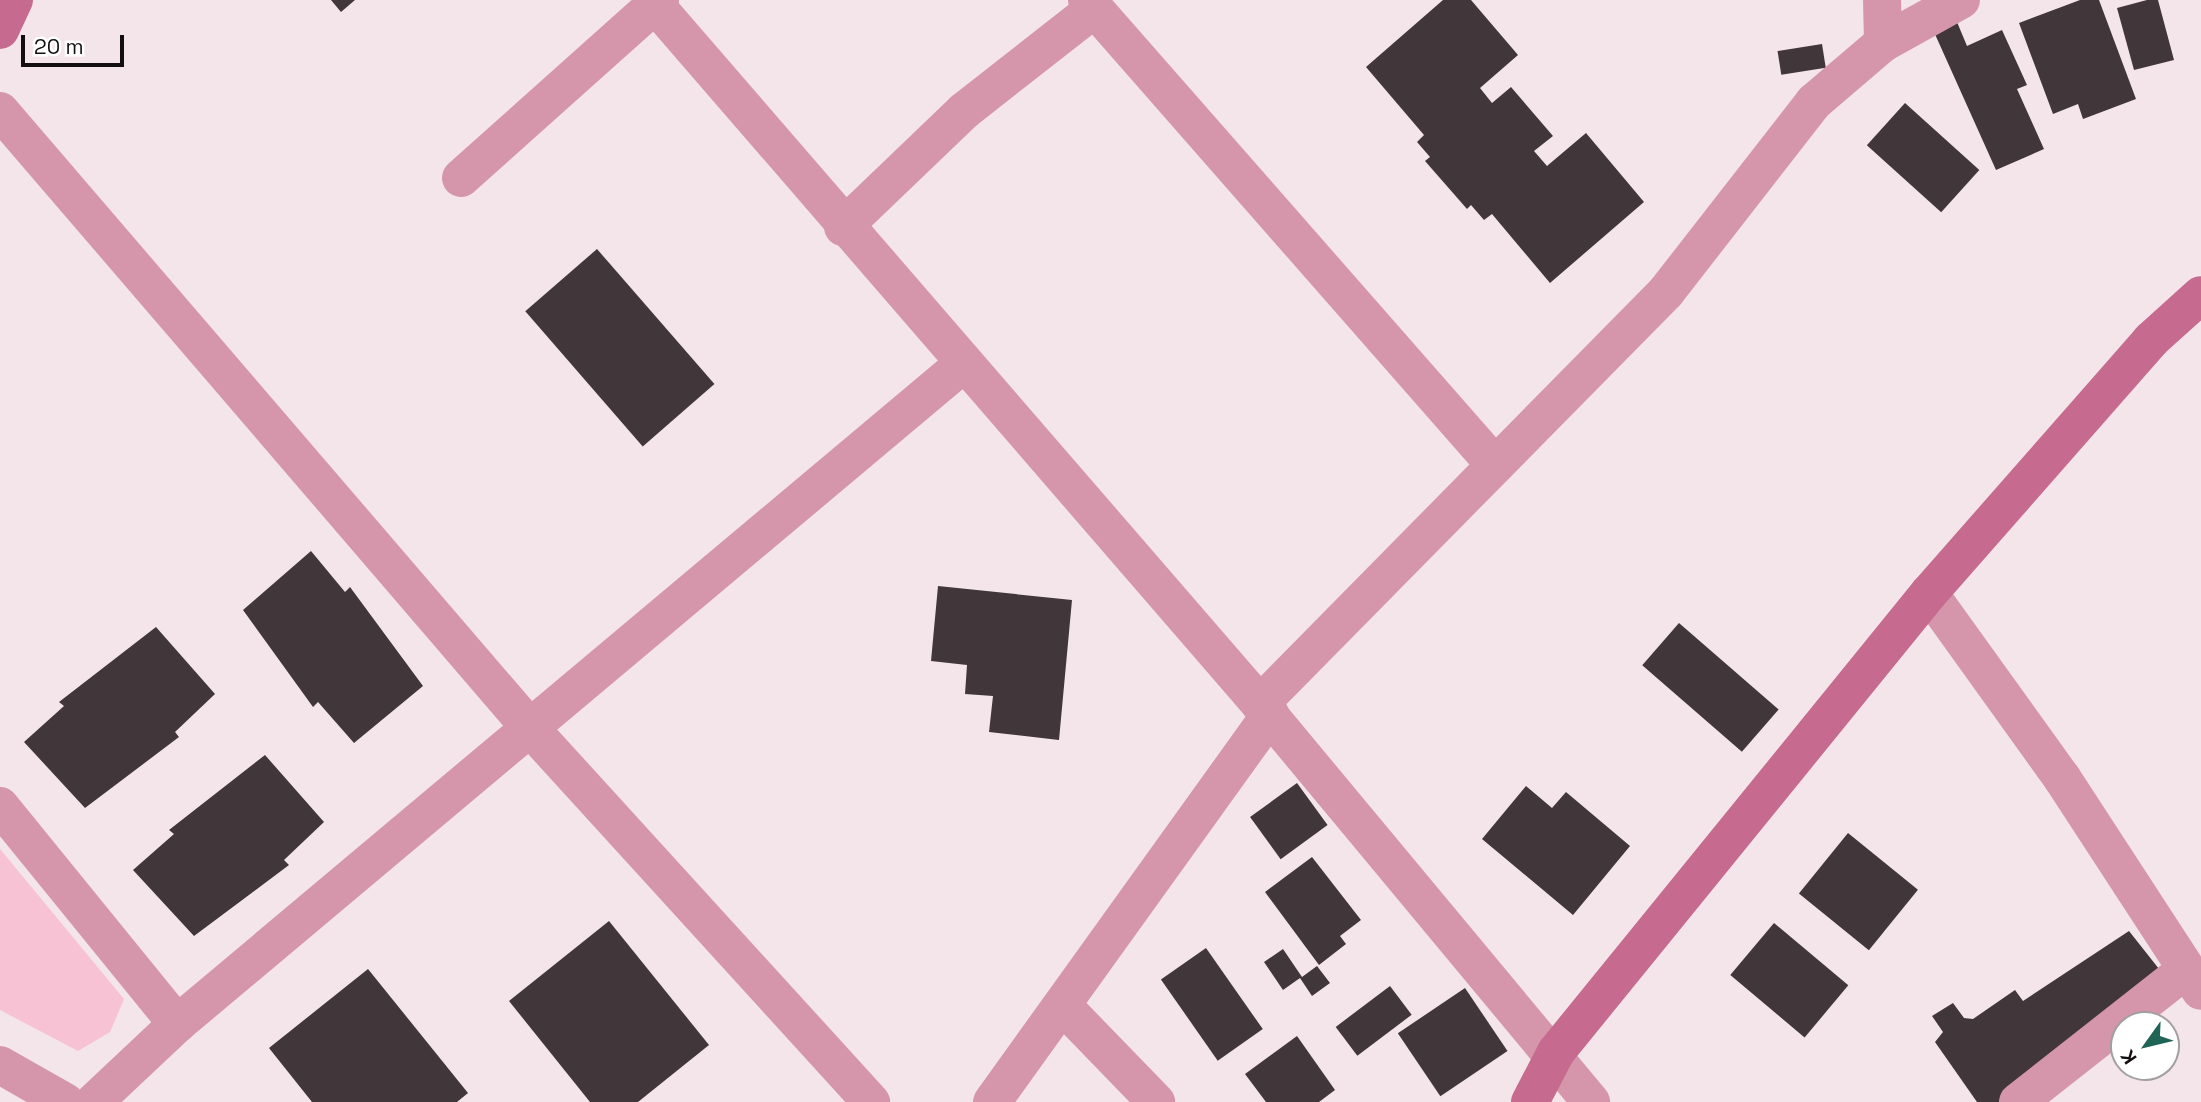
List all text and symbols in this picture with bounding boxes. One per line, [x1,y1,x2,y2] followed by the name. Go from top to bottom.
[24,21,128,65] scale bar
[34,33,84,60] text: 20 m
[2110,1011,2180,1081] north arrow
[2115,1045,2143,1069] text: K

